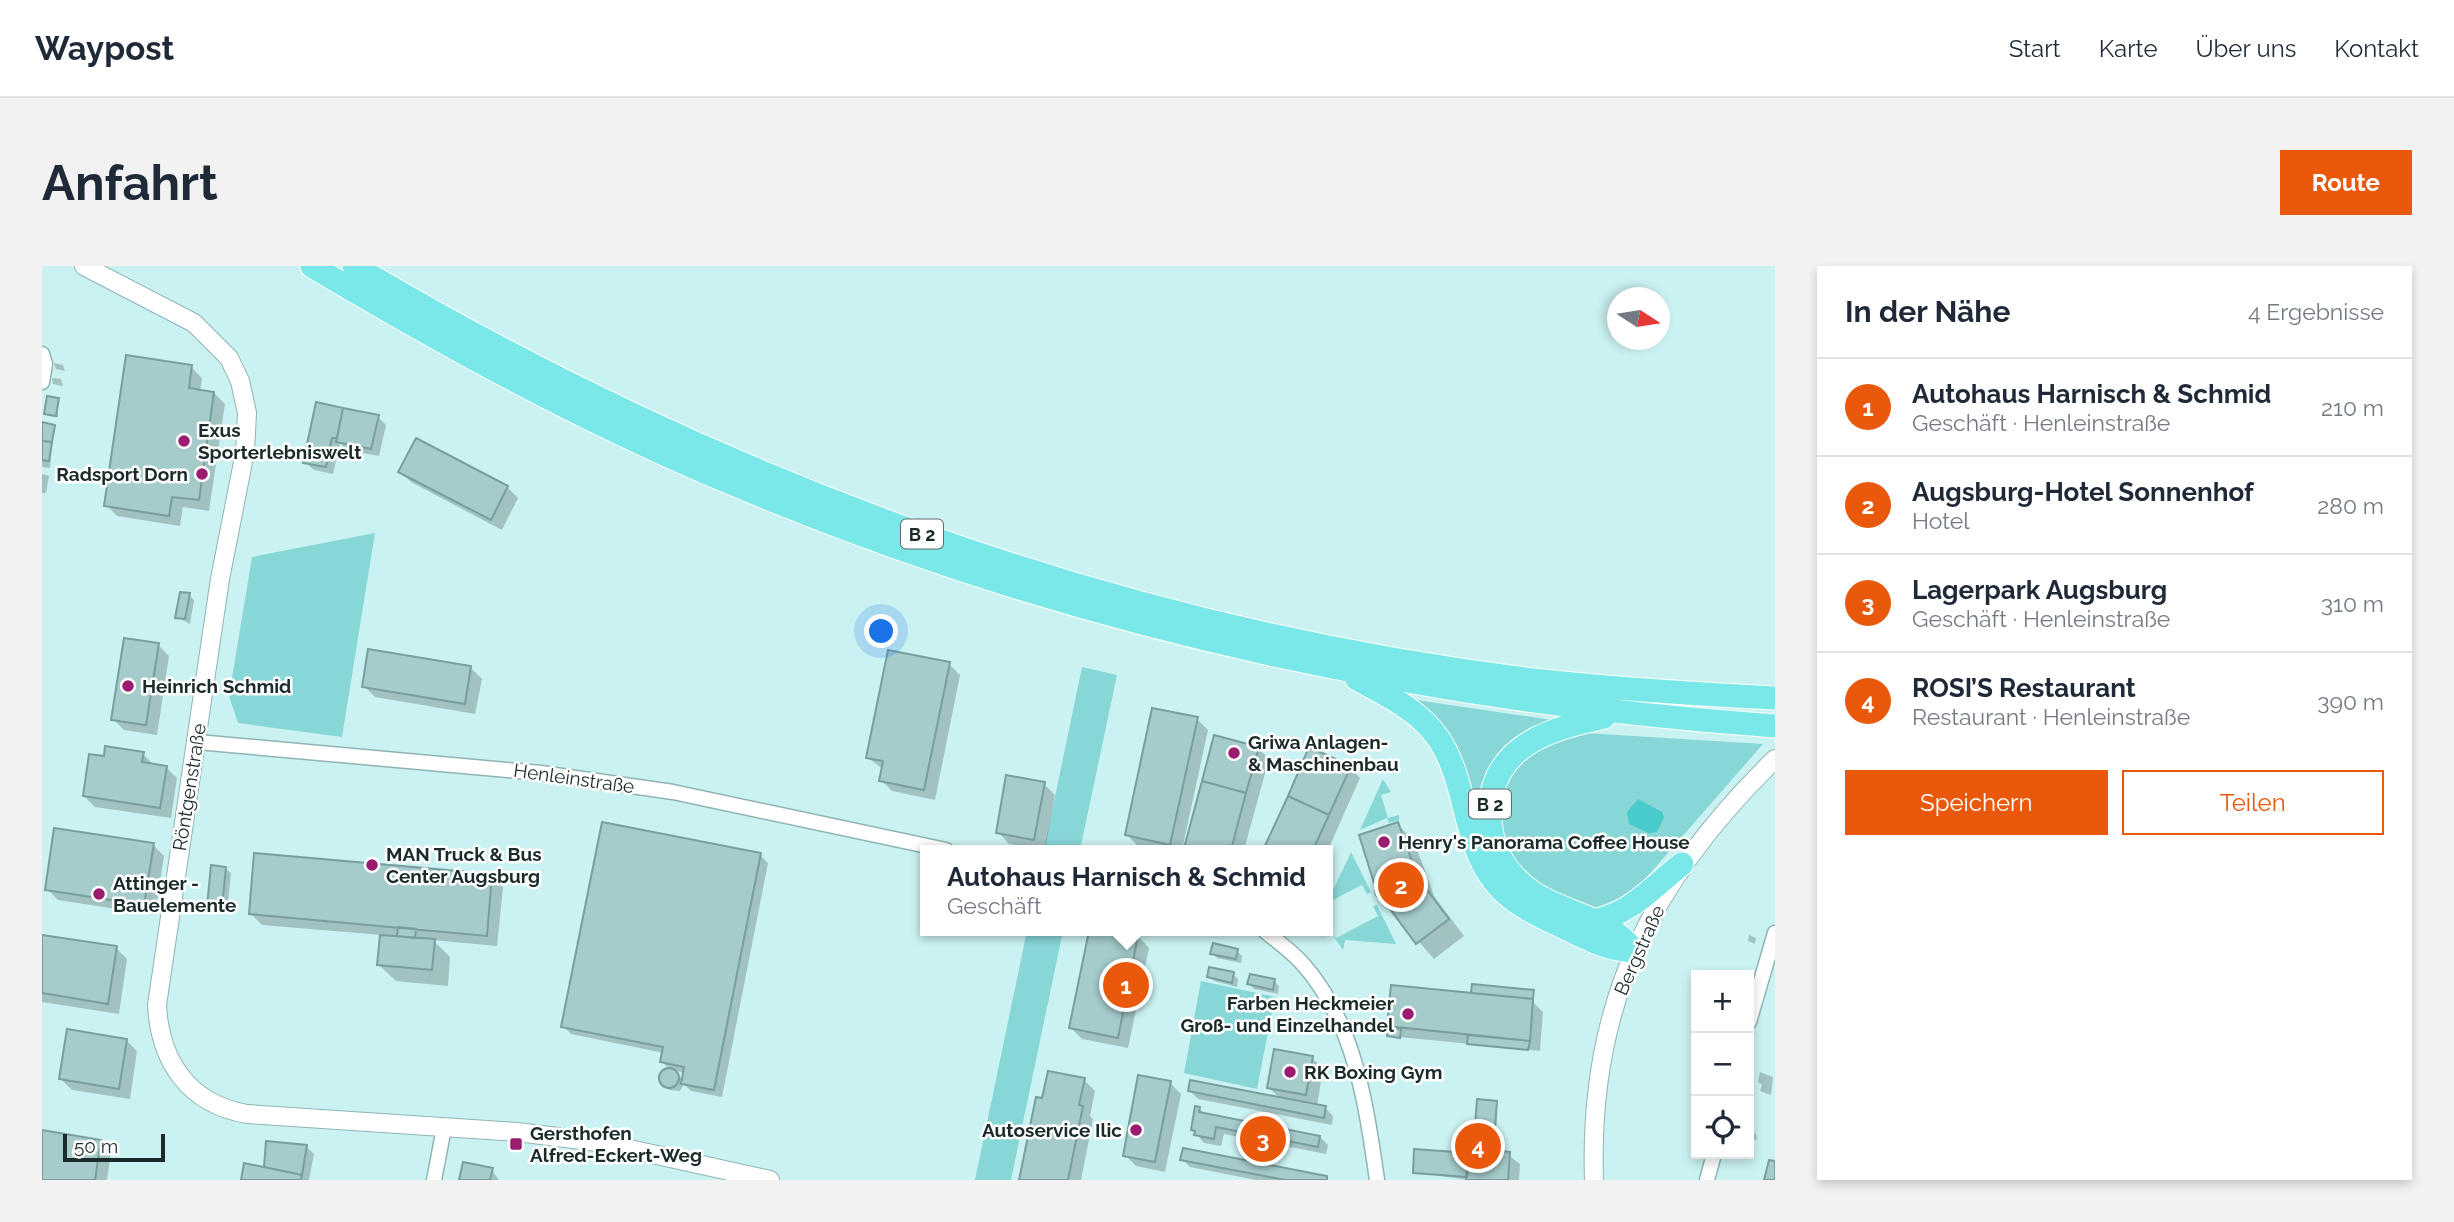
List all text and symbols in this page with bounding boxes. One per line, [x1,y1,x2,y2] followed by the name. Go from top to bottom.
[35,29,174,68] text: Waypost
[2009,34,2061,63] text: Start
[2099,34,2158,63] text: Karte
[2196,34,2296,63] text: Über uns
[2334,34,2419,63] text: Kontakt
[2280,150,2412,215] button: Route
[42,154,218,211] text: Anfahrt
[1607,287,1670,350] north arrow
[1845,294,2010,329] text: In der Nähe
[2248,298,2384,325] text: 4 Ergebnisse
[1912,379,2271,409] text: Autohaus Harnisch & Schmid
[1862,394,1874,421] text: 1
[2321,394,2384,421] text: 210 m
[1912,409,2170,436] text: Geschäft · Henleinstraße
[198,419,362,463] place label: Exus Sporterlebniswelt
[176,433,192,449] marker: Exus Sporterlebniswelt
[56,463,188,485] place label: Radsport Dorn
[194,466,210,482] marker: Radsport Dorn
[1912,477,2254,507] text: Augsburg-Hotel Sonnenhof
[1862,492,1874,519] text: 2
[2317,492,2384,519] text: 280 m
[1912,507,1970,534] text: Hotel
[901,520,943,548] road number: B 2
[1912,575,2167,605] text: Lagerpark Augsburg
[1862,590,1874,617] text: 3
[2321,590,2384,617] text: 310 m
[1912,605,2170,632] text: Geschäft · Henleinstraße
[864,614,898,648] your location
[1912,673,2136,703] text: ROSI’S Restaurant
[142,675,291,697] place label: Heinrich Schmid
[120,678,136,694] marker: Heinrich Schmid
[1861,688,1875,715] text: 4
[2317,688,2384,715] text: 390 m
[1912,703,2190,730] text: Restaurant · Henleinstraße
[168,722,210,852] street label: Röntgenstraße
[1248,731,1399,775] place label: Griwa Anlagen- & Maschinenbau
[1226,745,1242,761] marker: Griwa Anlagen- & Maschinenbau
[512,759,636,797] street label: Henleinstraße
[1845,770,2108,835] button: Speichern
[2122,770,2384,835] button: Teilen
[1469,790,1511,818] road number: B 2
[1398,831,1690,853] place label: Henry's Panorama Coffee House
[1376,834,1392,850] marker: Henry's Panorama Coffee House
[386,843,542,887] place label: MAN Truck & Bus Center Augsburg
[920,845,1333,936] popup
[364,857,380,873] marker: MAN Truck & Bus Center Augsburg
[1378,859,1424,911] pin: 2
[947,862,1306,892] text: Autohaus Harnisch & Schmid
[113,872,236,916] place label: Attinger - Bauelemente
[91,886,107,902] marker: Attinger - Bauelemente
[947,892,1042,919] text: Geschäft
[1609,902,1669,998] street label: Bergstraße
[1103,959,1149,1011] pin: 1
[1691,970,1754,1159] map controls
[1691,970,1754,1033] button: +
[1180,992,1395,1036] place label: Farben Heckmeier Groß- und Einzelhandel
[1400,1006,1416,1022] marker: Farben Heckmeier Groß- und Einzelhandel
[1691,1033,1754,1096] button: −
[1304,1061,1442,1083] place label: RK Boxing Gym
[1282,1064,1298,1080] marker: RK Boxing Gym
[1691,1096,1754,1159] button: locate
[1240,1113,1286,1165] pin: 3
[982,1119,1122,1141] place label: Autoservice Ilic
[1455,1120,1501,1172] pin: 4
[530,1122,702,1166] place label: Gersthofen Alfred-Eckert-Weg
[1128,1122,1144,1138] marker: Autoservice Ilic
[63,1131,164,1163] scale bar
[74,1135,118,1157] text: 50 m
[508,1136,524,1152] marker: Gersthofen Alfred-Eckert-Weg

